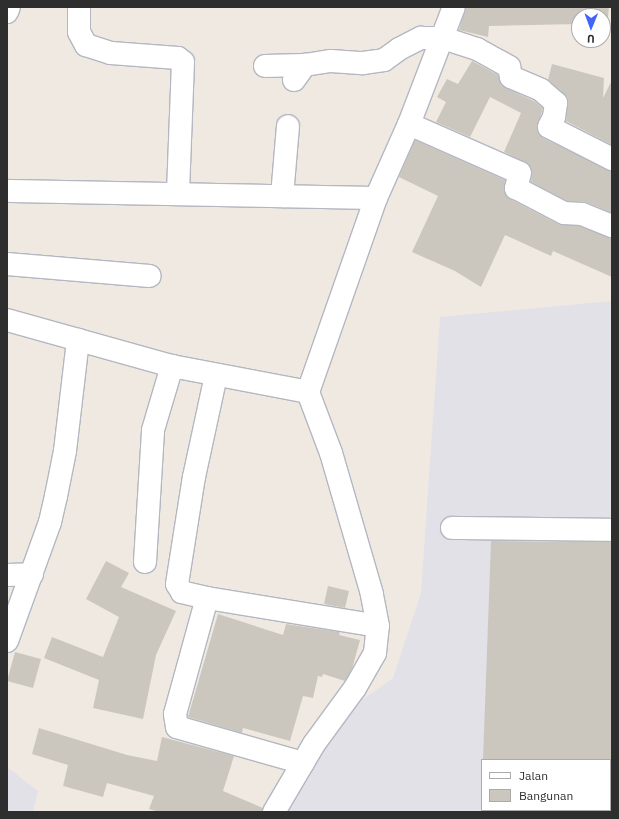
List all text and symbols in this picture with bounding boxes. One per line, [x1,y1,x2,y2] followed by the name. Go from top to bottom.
[571,8,611,48] north arrow
[587,32,595,46] text: U
[481,759,611,811] legend
[519,768,548,783] text: Jalan
[519,788,573,803] text: Bangunan

